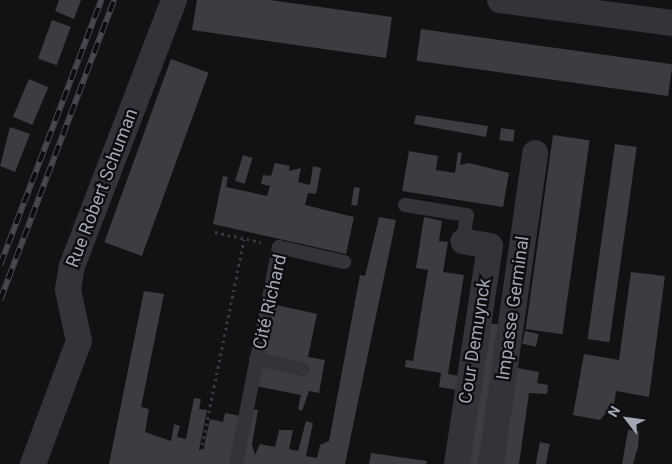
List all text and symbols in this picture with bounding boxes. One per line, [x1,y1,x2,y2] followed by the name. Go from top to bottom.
[62,106,142,270] street label: Rue Robert Schuman
[492,235,534,381] street label: Impasse Germinal
[249,252,291,352] street label: Cité Richard
[454,277,496,405] street label: Cour Demuynck
[602,394,652,444] north arrow
[605,403,623,420] text: N

